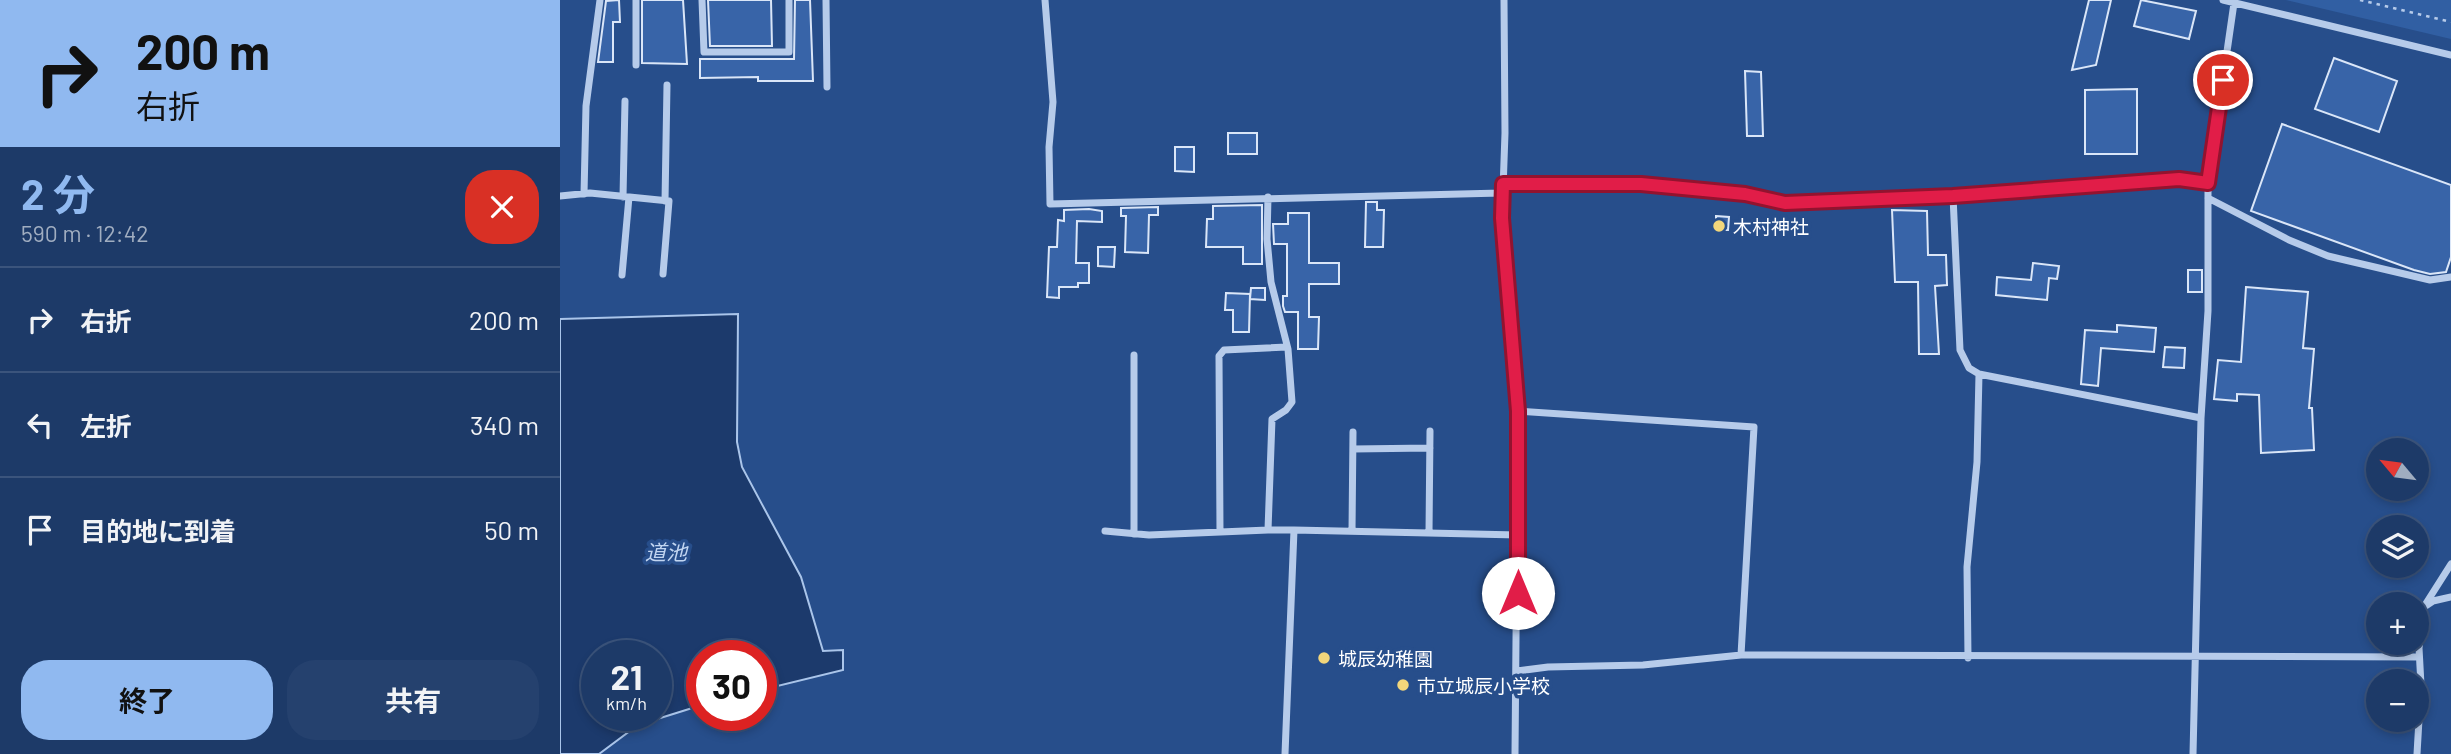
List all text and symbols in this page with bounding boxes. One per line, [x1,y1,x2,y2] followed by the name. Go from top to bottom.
[136,21,270,80] text: 200 m
[21,28,112,119] icon: right
[2193,50,2253,110] pin
[2204,61,2242,99] icon: arrive
[136,86,200,124] text: 右折
[21,168,95,218] text: 2 分
[465,170,539,244] button: close
[1733,215,1809,238] place label: 木村神社
[1711,218,1727,234] marker: 木村神社
[21,219,149,247] text: 590 m · 12:42
[21,301,59,339] icon: right
[469,304,539,335] text: 200 m
[80,305,132,336] text: 右折
[21,406,59,444] icon: left
[470,409,539,440] text: 340 m
[80,410,132,441] text: 左折
[2366,438,2429,500] north arrow
[2366,438,2429,732] map controls
[21,511,59,549] icon: arrive
[484,514,539,545] text: 50 m
[80,515,236,546] text: 目的地に到着
[2366,515,2429,578] button: layers
[645,539,689,564] water label: 道池
[1481,556,1555,630] position arrow
[2366,592,2429,655] button: +
[686,640,777,731] speed limit sign: 30
[1338,647,1433,670] place label: 城辰幼稚園
[1316,650,1332,666] marker: 城辰幼稚園
[611,655,642,697] text: 21
[21,660,273,740] button: 終了
[287,660,539,740] button: 共有
[2366,669,2429,732] button: −
[1417,674,1550,697] place label: 市立城辰小学校
[1395,677,1411,693] marker: 市立城辰小学校
[606,692,647,714] text: km/h

